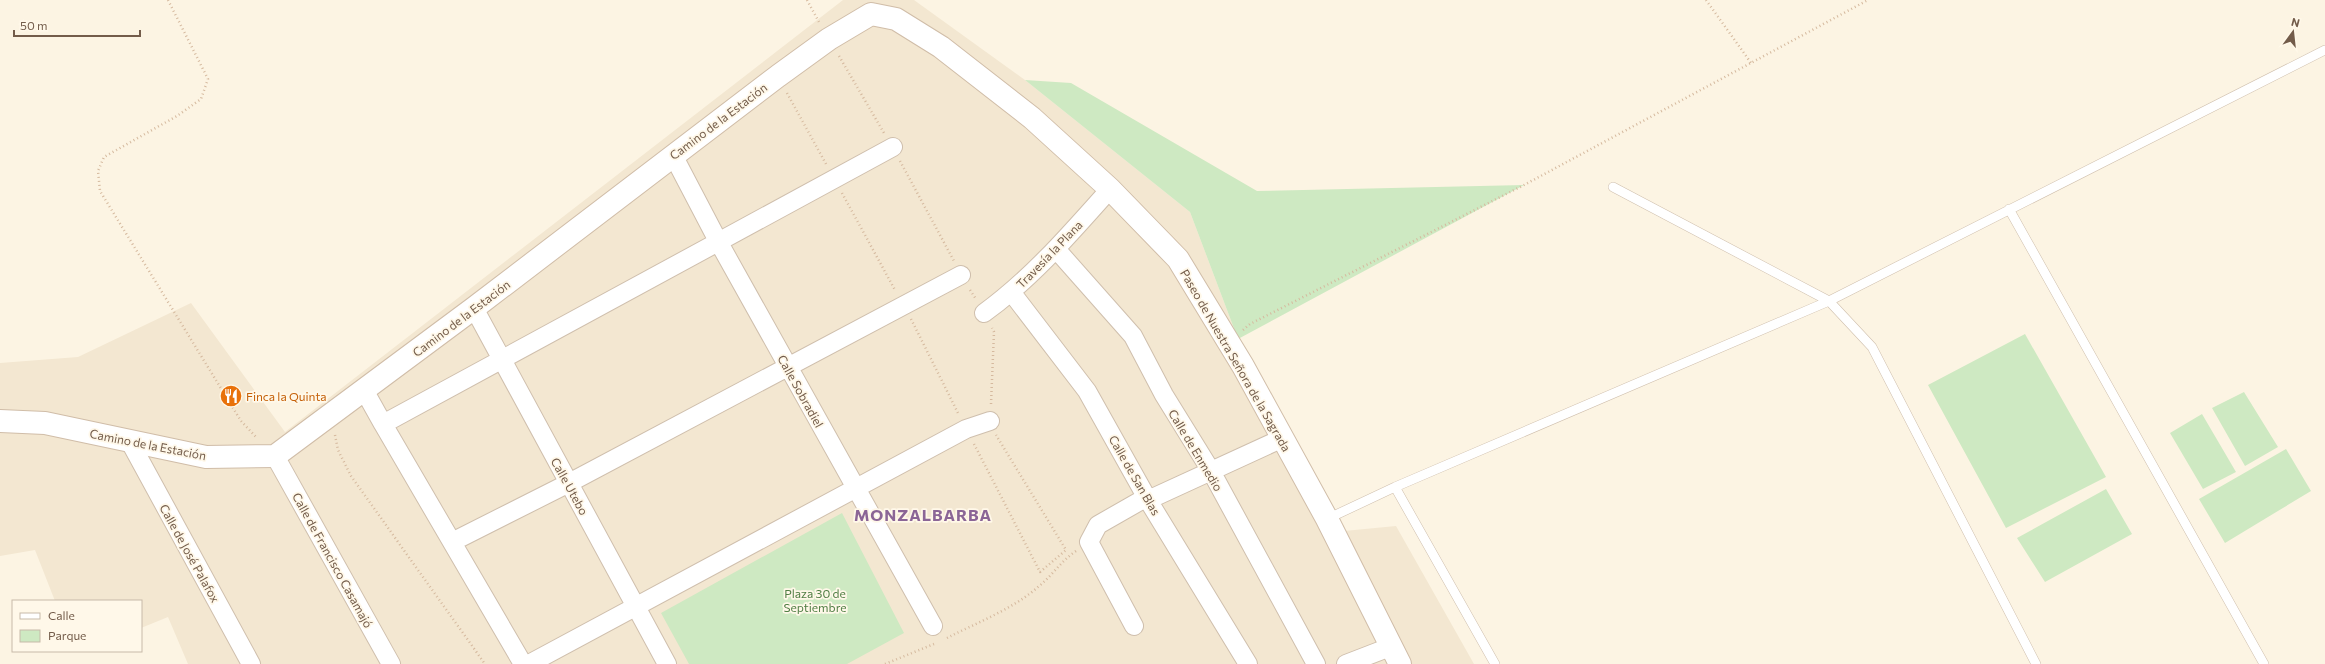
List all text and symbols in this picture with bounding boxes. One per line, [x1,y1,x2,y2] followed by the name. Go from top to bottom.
[14,12,140,38] scale bar
[2273,12,2313,52] north arrow
[2290,15,2301,29] text: N
[20,18,48,32] text: 50 m
[667,80,769,162] street label: Camino de la Estación
[1013,217,1085,291] street label: Travesía la Plana
[1178,266,1294,454] street label: Paseo de Nuestra Señora de la Sagrada
[410,277,512,359] street label: Camino de la Estación
[775,352,827,430] street label: Calle Sobradiel
[218,383,244,409] restaurant icon: Finca la Quinta
[246,389,327,403] place label: Finca la Quinta
[1166,407,1226,493] street label: Calle de Enmedio
[89,426,207,462] street label: Camino de la Estación
[1106,433,1164,517] street label: Calle de San Blas
[549,455,591,517] street label: Calle Utebo
[290,490,376,630] street label: Calle de Francisco Casamajó
[156,501,223,606] street label: Calle de José Palafox
[854,505,992,524] district label: MONZALBARBA
[783,586,847,614] park label: Plaza 30 de Septiembre
[12,600,142,652] legend
[48,608,75,622] text: Calle
[48,628,86,642] text: Parque

